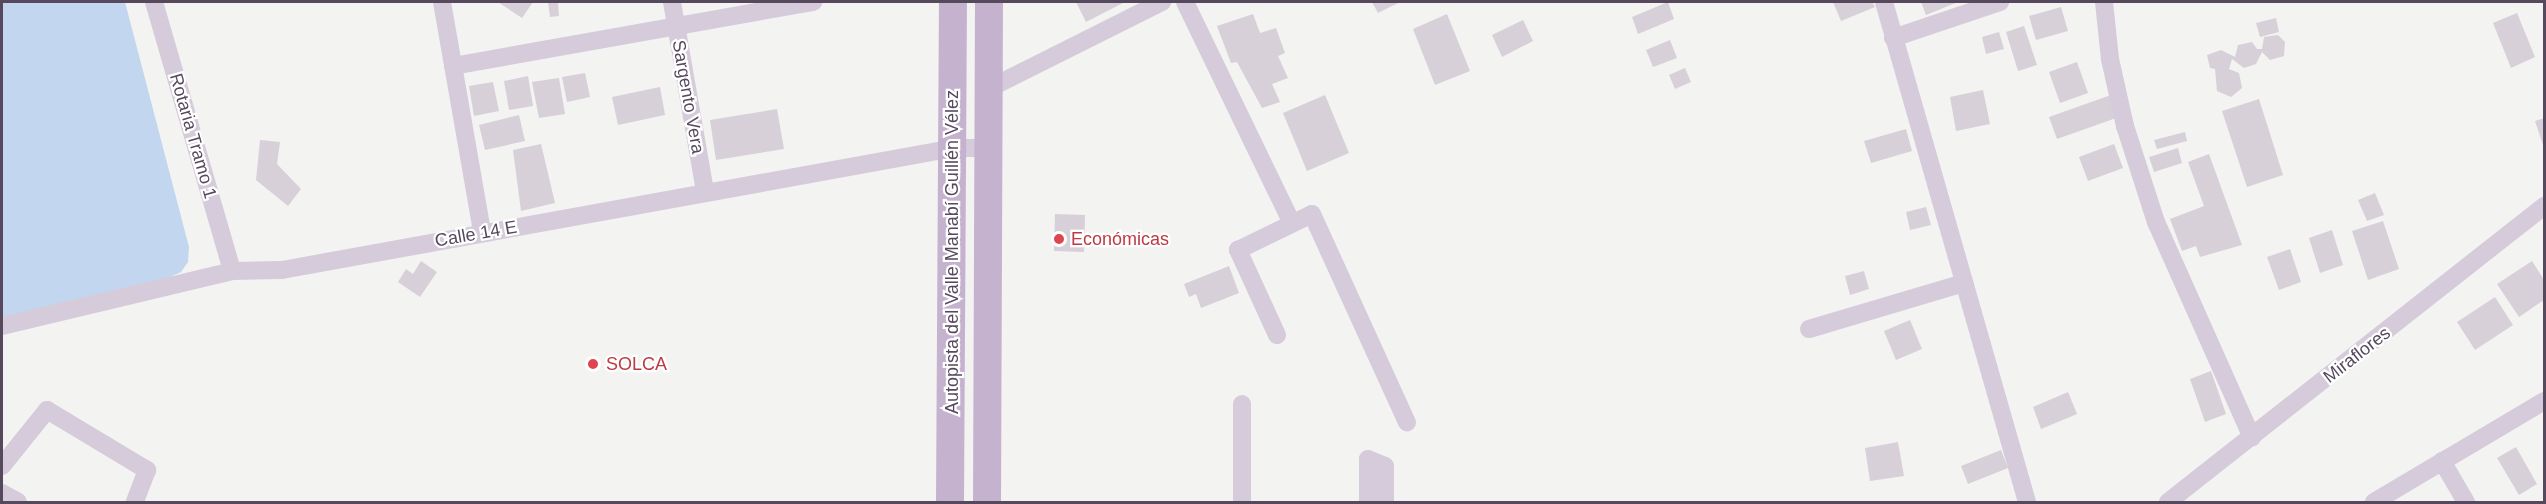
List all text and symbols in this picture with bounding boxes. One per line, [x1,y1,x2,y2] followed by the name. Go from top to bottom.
[667,38,709,156] street label: Sargento Vera
[165,71,221,201] street label: Rotaria Tramo 1
[941,90,963,414] street label: Autopista del Valle Manabí Guillén Vélez
[433,216,519,252] street label: Calle 14 E
[1071,228,1169,250] place label: Económicas
[1052,232,1066,246] marker: Económicas
[2319,322,2395,388] street label: Miraflores
[606,353,667,375] place label: SOLCA
[584,355,602,373] marker: SOLCA

